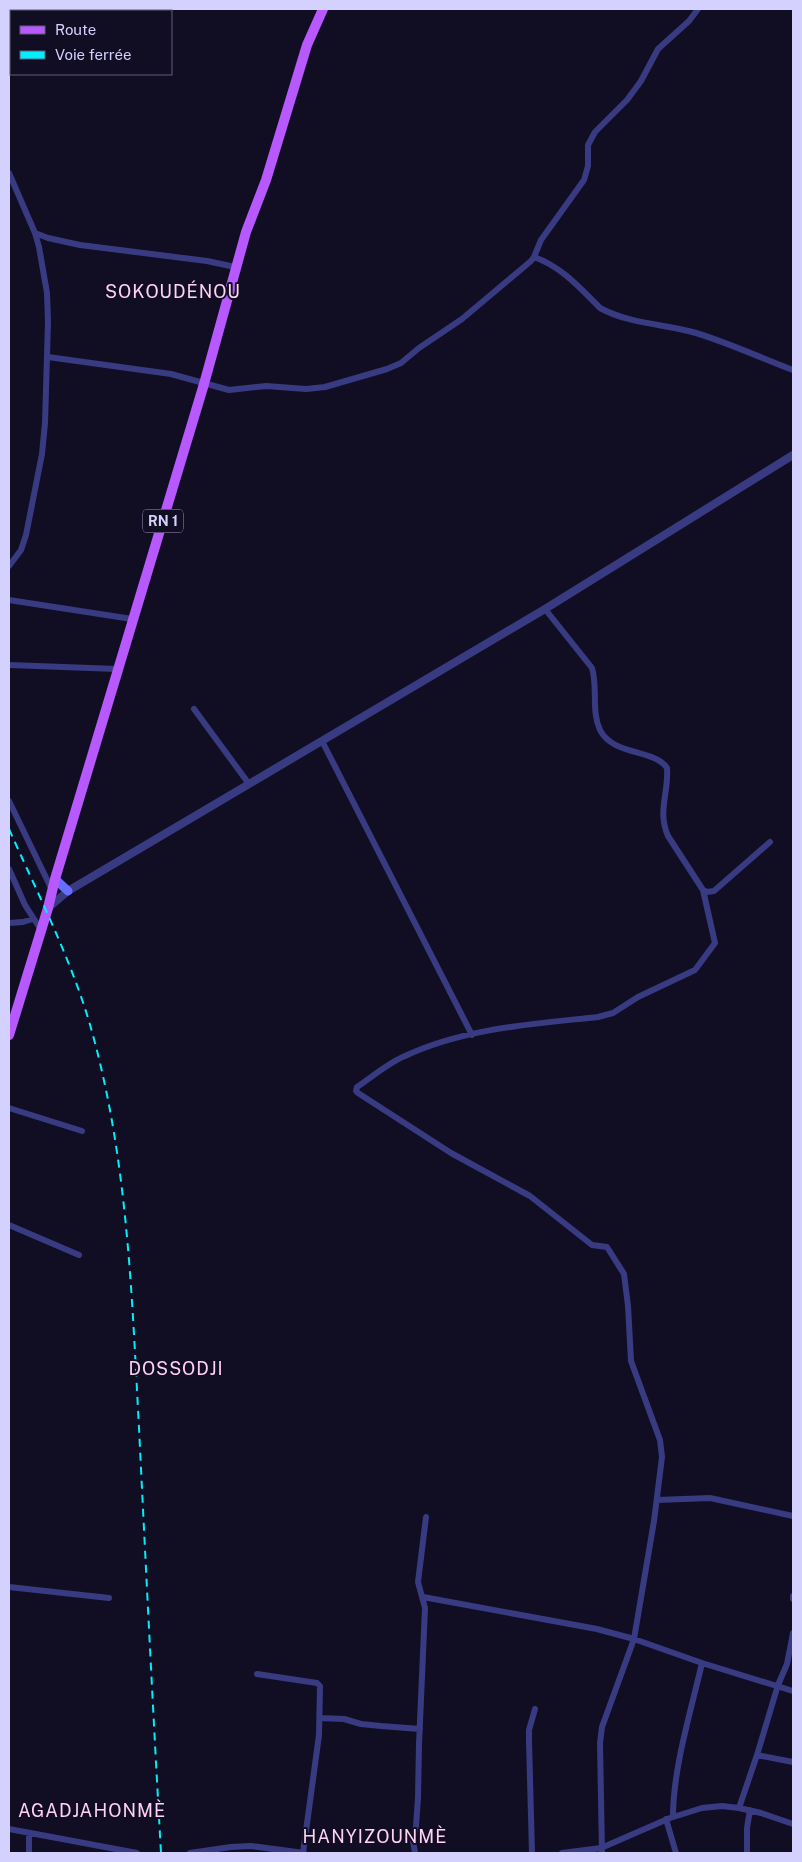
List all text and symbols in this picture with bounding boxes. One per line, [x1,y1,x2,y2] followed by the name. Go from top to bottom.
[10,10,172,75] legend
[55,21,96,38] text: Route
[55,46,132,63] text: Voie ferrée
[105,280,241,302] district label: SOKOUDÉNOU
[143,510,183,532] road number: RN 1
[128,1358,224,1379] district label: DOSSODJI
[18,1799,166,1821] district label: AGADJAHONMÈ
[303,1825,447,1847] district label: HANYIZOUNMÈ

